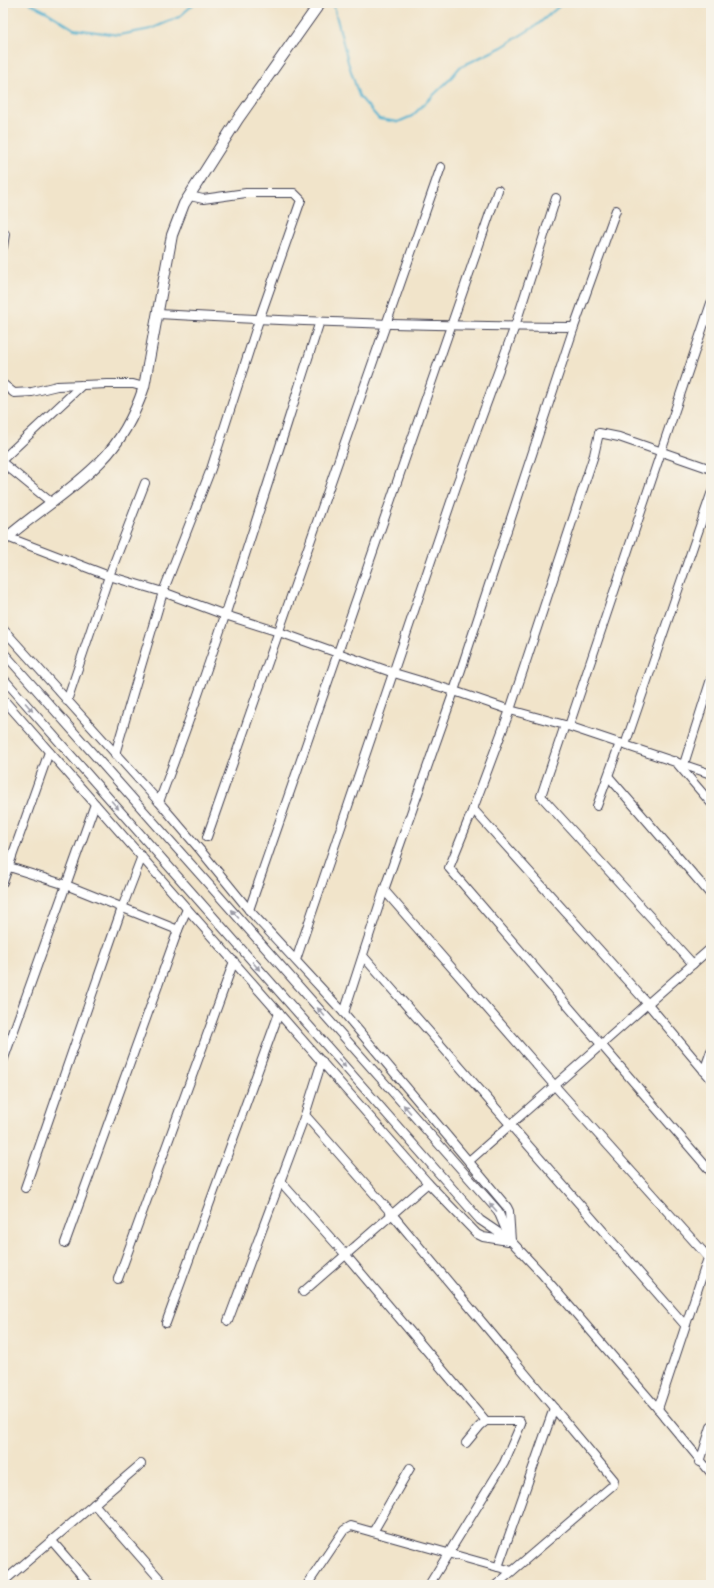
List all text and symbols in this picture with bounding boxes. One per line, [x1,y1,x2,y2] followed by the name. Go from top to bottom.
[24,702,33,713] one-way arrow
[110,800,119,810] one-way arrow
[231,910,240,919] one-way arrow
[252,960,261,971] one-way arrow
[316,1007,326,1017] one-way arrow
[338,1058,347,1068] one-way arrow
[403,1104,412,1114] one-way arrow
[489,1201,498,1212] one-way arrow

